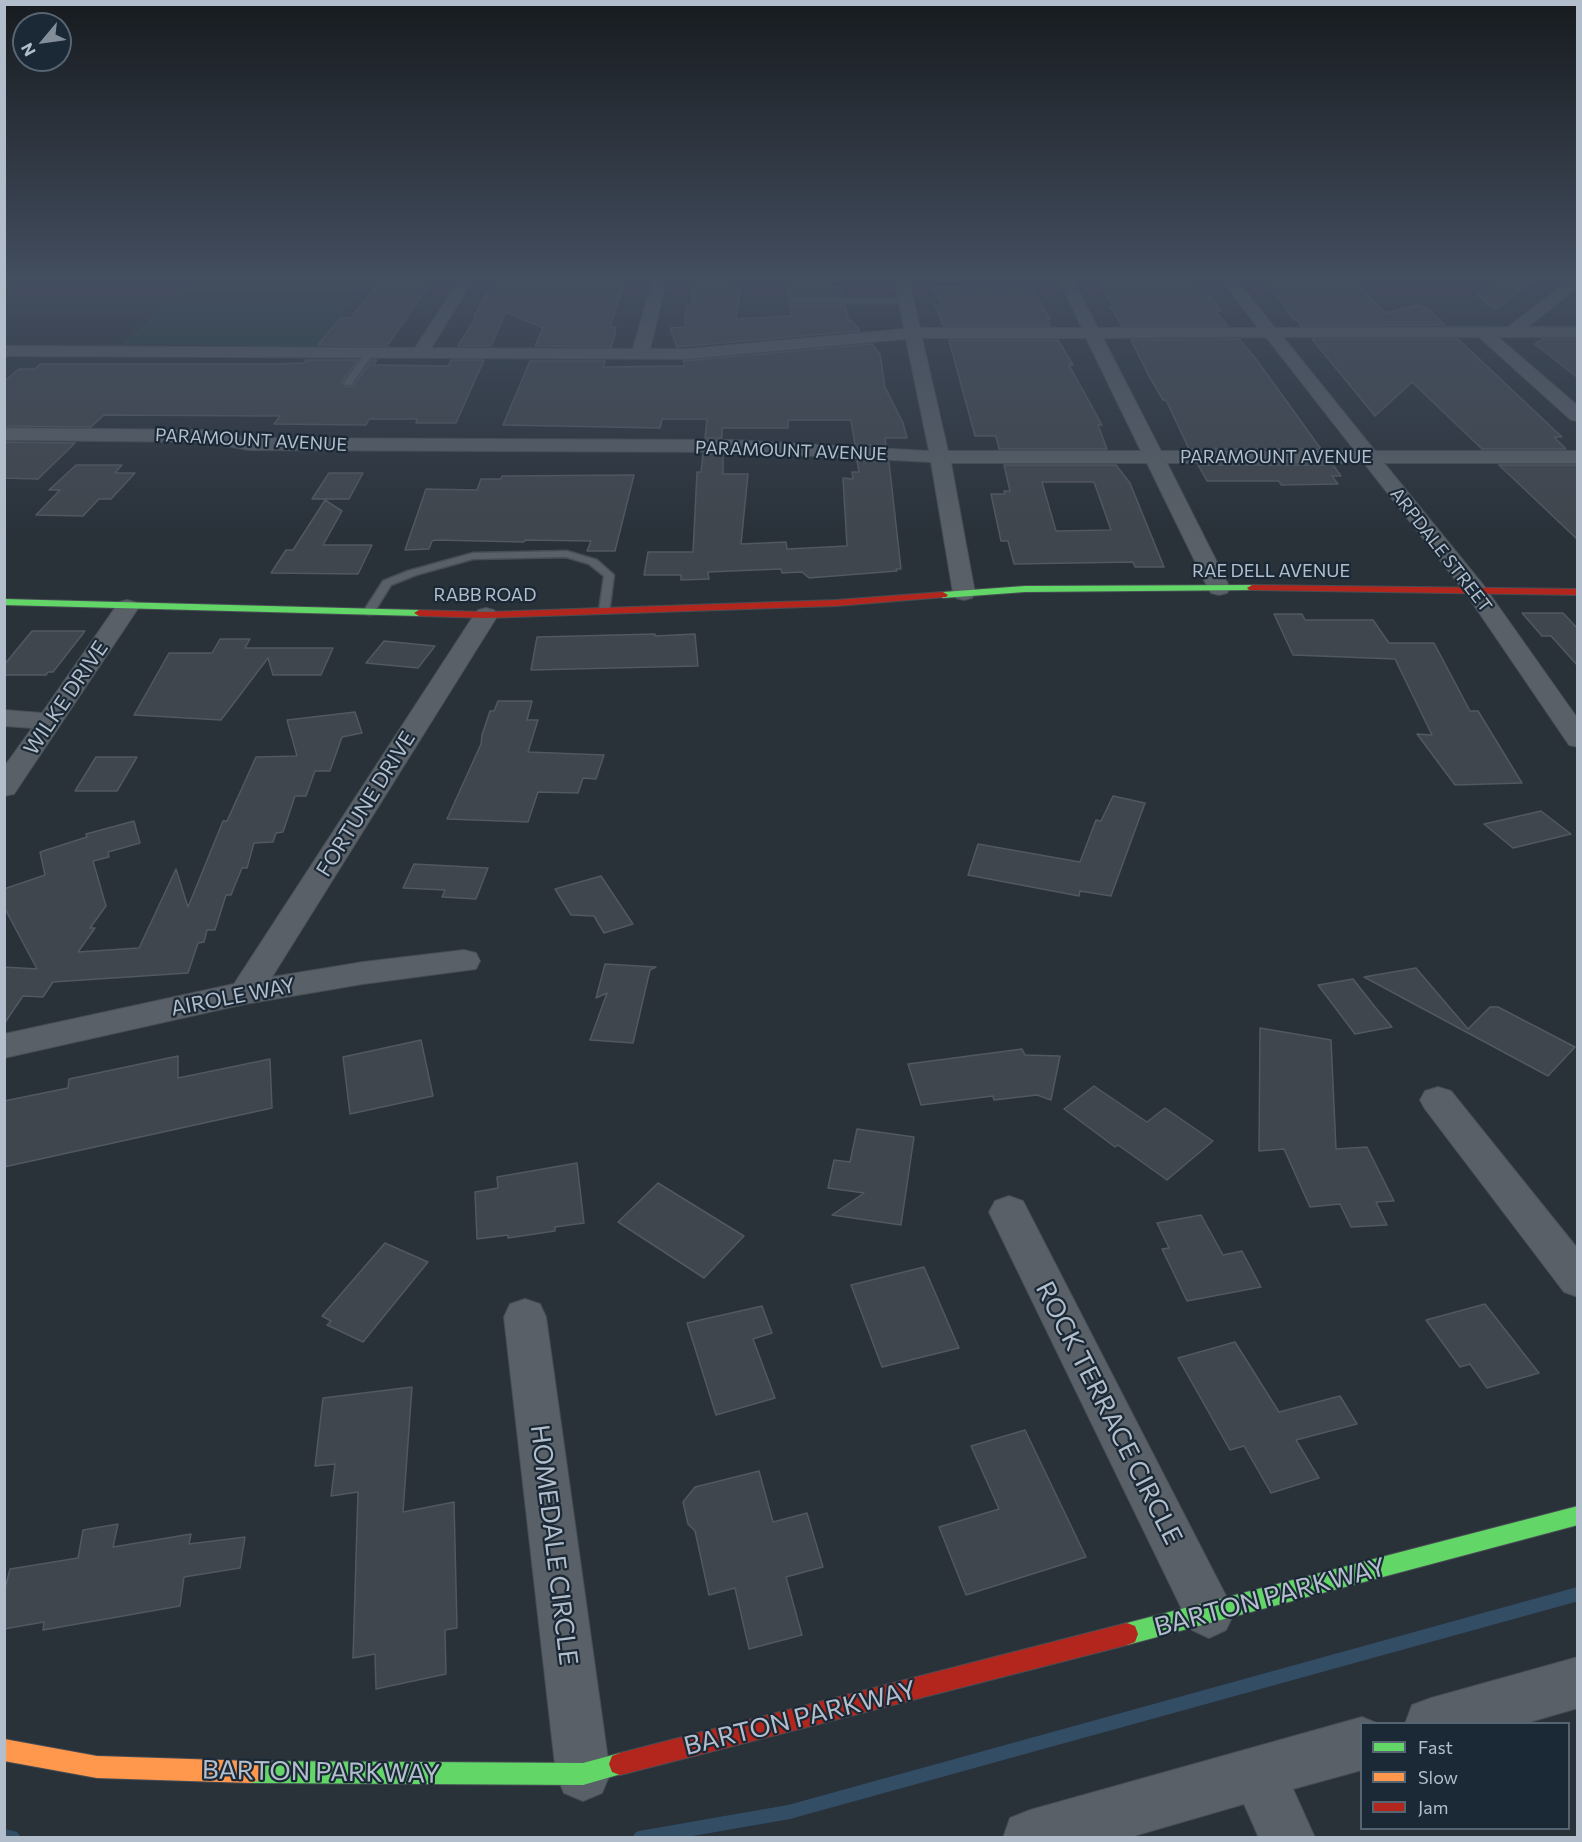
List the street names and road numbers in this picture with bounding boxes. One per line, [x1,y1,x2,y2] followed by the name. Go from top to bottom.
[155,424,347,456] street label: PARAMOUNT AVENUE
[695,437,887,465] street label: PARAMOUNT AVENUE
[1180,446,1372,468] street label: PARAMOUNT AVENUE
[1386,483,1496,617] street label: ARPDALE STREET
[1192,560,1350,582] street label: RAE DELL AVENUE
[434,584,536,606] street label: RABB ROAD
[19,636,113,760] street label: WILKE DRIVE
[311,727,421,881] street label: FORTUNE DRIVE
[169,973,297,1021] street label: AIROLE WAY
[1029,1276,1189,1550] street label: ROCK TERRACE CIRCLE
[524,1423,584,1667] street label: HOMEDALE CIRCLE
[1151,1551,1389,1643] street label: BARTON PARKWAY
[681,1674,919,1762] street label: BARTON PARKWAY
[202,1754,440,1790] street label: BARTON PARKWAY

